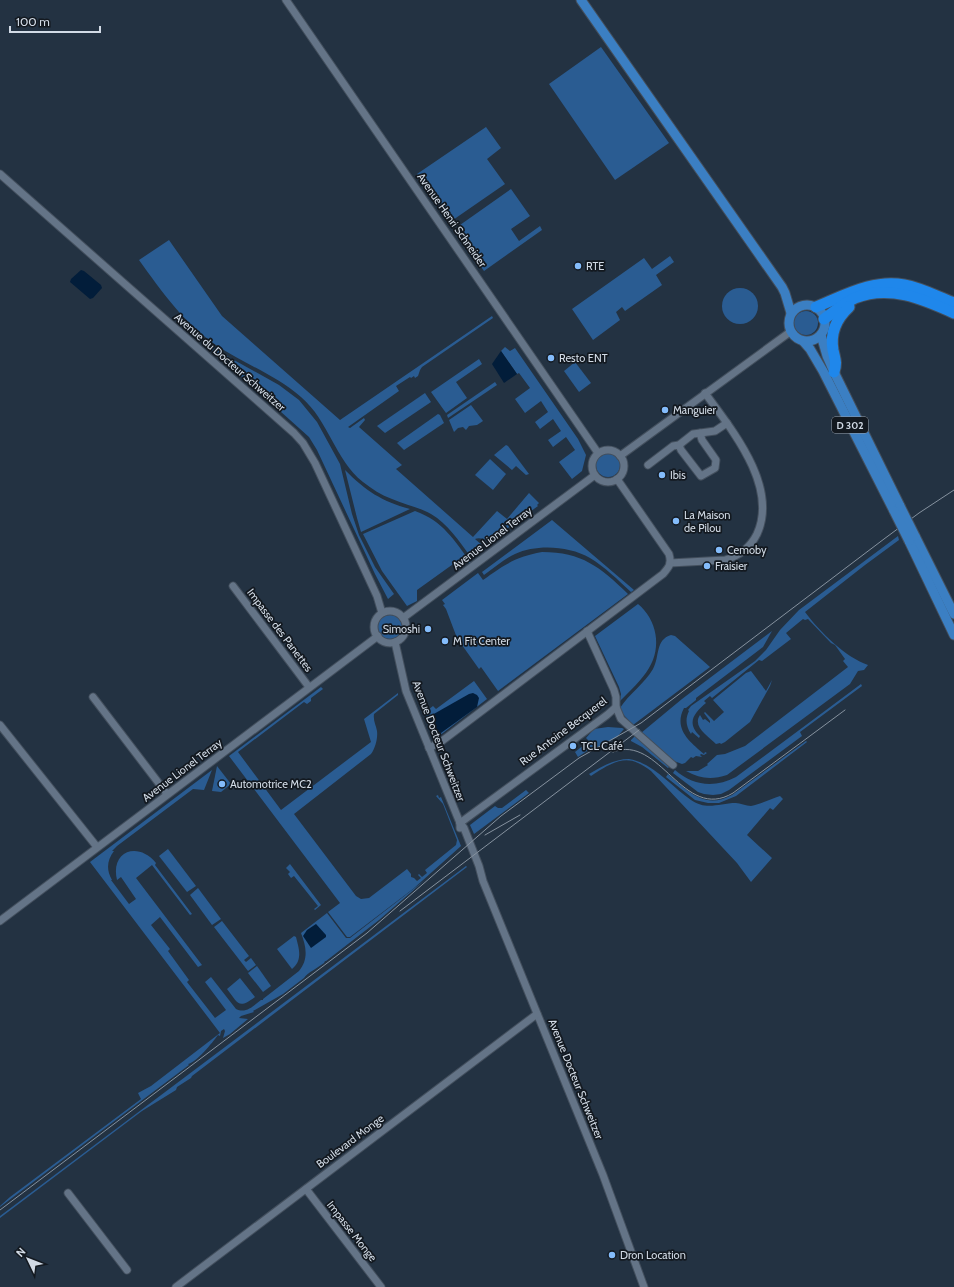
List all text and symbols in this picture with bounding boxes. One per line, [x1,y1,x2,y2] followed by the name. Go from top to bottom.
[10,8,100,34] scale bar
[16,14,50,29] text: 100 m
[414,170,490,270] street label: Avenue Henri Schneider
[586,259,604,273] place label: RTE
[573,261,583,271] marker: RTE
[172,310,289,414] street label: Avenue du Docteur Schweitzer
[559,351,608,365] place label: Resto ENT
[546,353,556,363] marker: Resto ENT
[673,403,717,417] place label: Manguier
[660,405,670,415] marker: Manguier
[832,417,868,433] road number: D 302
[670,468,686,482] place label: Ibis
[657,470,667,480] marker: Ibis
[449,503,535,573] street label: Avenue Lionel Terray
[684,508,731,535] place label: La Maison de Pilou
[671,516,681,526] marker: La Maison de Pilou
[727,543,767,557] place label: Cemoby
[714,545,724,555] marker: Cemoby
[715,559,748,573] place label: Fraisier
[702,561,712,571] marker: Fraisier
[244,586,316,675] street label: Impasse des Panettes
[383,622,420,636] place label: Simoshi
[423,624,433,634] marker: Simoshi
[453,634,510,648] place label: M Fit Center
[440,636,450,646] marker: M Fit Center
[409,679,469,804] street label: Avenue Docteur Schweitzer
[517,693,610,768] street label: Rue Antoine Becquerel
[139,735,225,805] street label: Avenue Lionel Terray
[581,739,623,753] place label: TCL Café
[568,741,578,751] marker: TCL Café
[230,777,312,791] place label: Automotrice MC2
[217,779,227,789] marker: Automotrice MC2
[545,1017,607,1142] street label: Avenue Docteur Schweitzer
[313,1111,387,1171] street label: Boulevard Monge
[324,1198,380,1264] street label: Impasse Monge
[8,1239,48,1279] north arrow
[13,1245,28,1260] text: N
[620,1248,686,1262] place label: Dron Location
[607,1250,617,1260] marker: Dron Location

